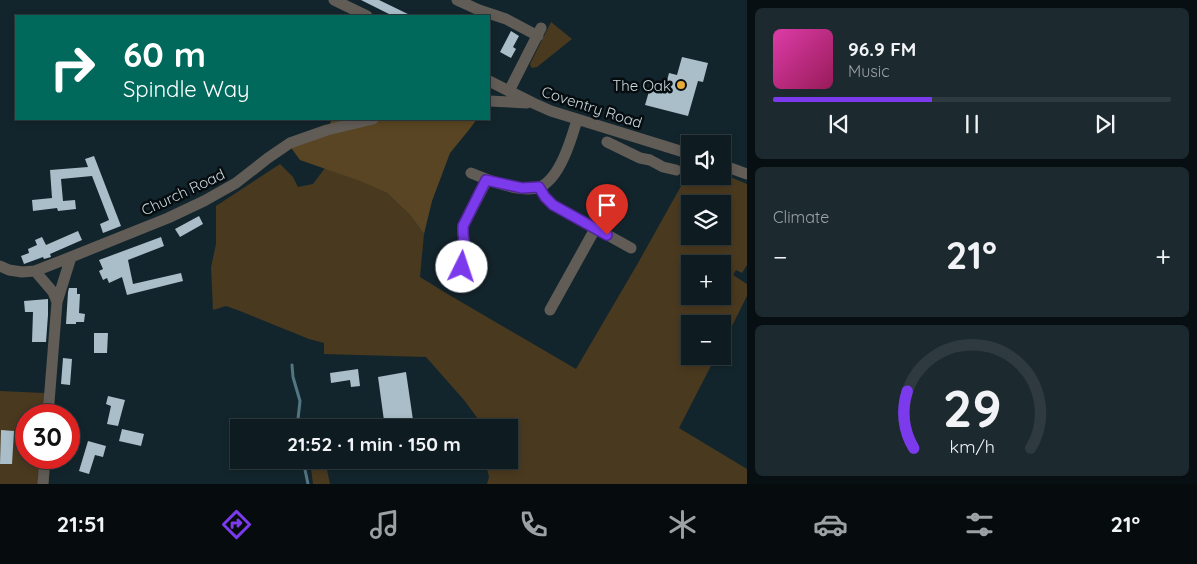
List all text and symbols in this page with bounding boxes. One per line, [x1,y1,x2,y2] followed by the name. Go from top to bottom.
[123,32,206,76] text: 60 m
[40,35,105,100] icon: right
[848,37,916,61] text: 96.9 FM
[848,61,890,81] text: Music
[123,75,250,103] text: Spindle Way
[612,76,671,95] place label: The Oak
[675,79,687,91] marker: The Oak
[539,82,645,132] street label: Coventry Road
[825,110,853,138] icon: previous
[958,110,986,138] icon: pause
[1091,110,1119,138] icon: next
[681,135,731,365] map controls
[681,135,731,185] button: sound
[138,164,228,220] street label: Church Road
[586,184,628,235] pin
[593,191,621,219] icon: arrive
[681,195,731,245] button: layers
[773,207,829,227] text: Climate
[946,231,997,279] text: 21°
[773,239,788,274] text: −
[1155,239,1171,274] text: +
[435,240,487,292] position arrow
[681,255,731,305] button: +
[681,315,731,365] button: −
[942,375,1002,440] text: 29
[15,404,80,469] speed limit sign: 30
[287,432,461,456] text: 21:52 · 1 min · 150 m
[949,435,995,457] text: km/h
[219,507,254,542] icon: directions
[367,507,402,542] icon: music
[516,507,551,542] icon: phone
[665,507,700,542] icon: climate
[813,507,848,542] icon: car
[962,507,997,542] icon: filters
[57,510,105,538] text: 21:51
[1110,510,1140,538] text: 21°

